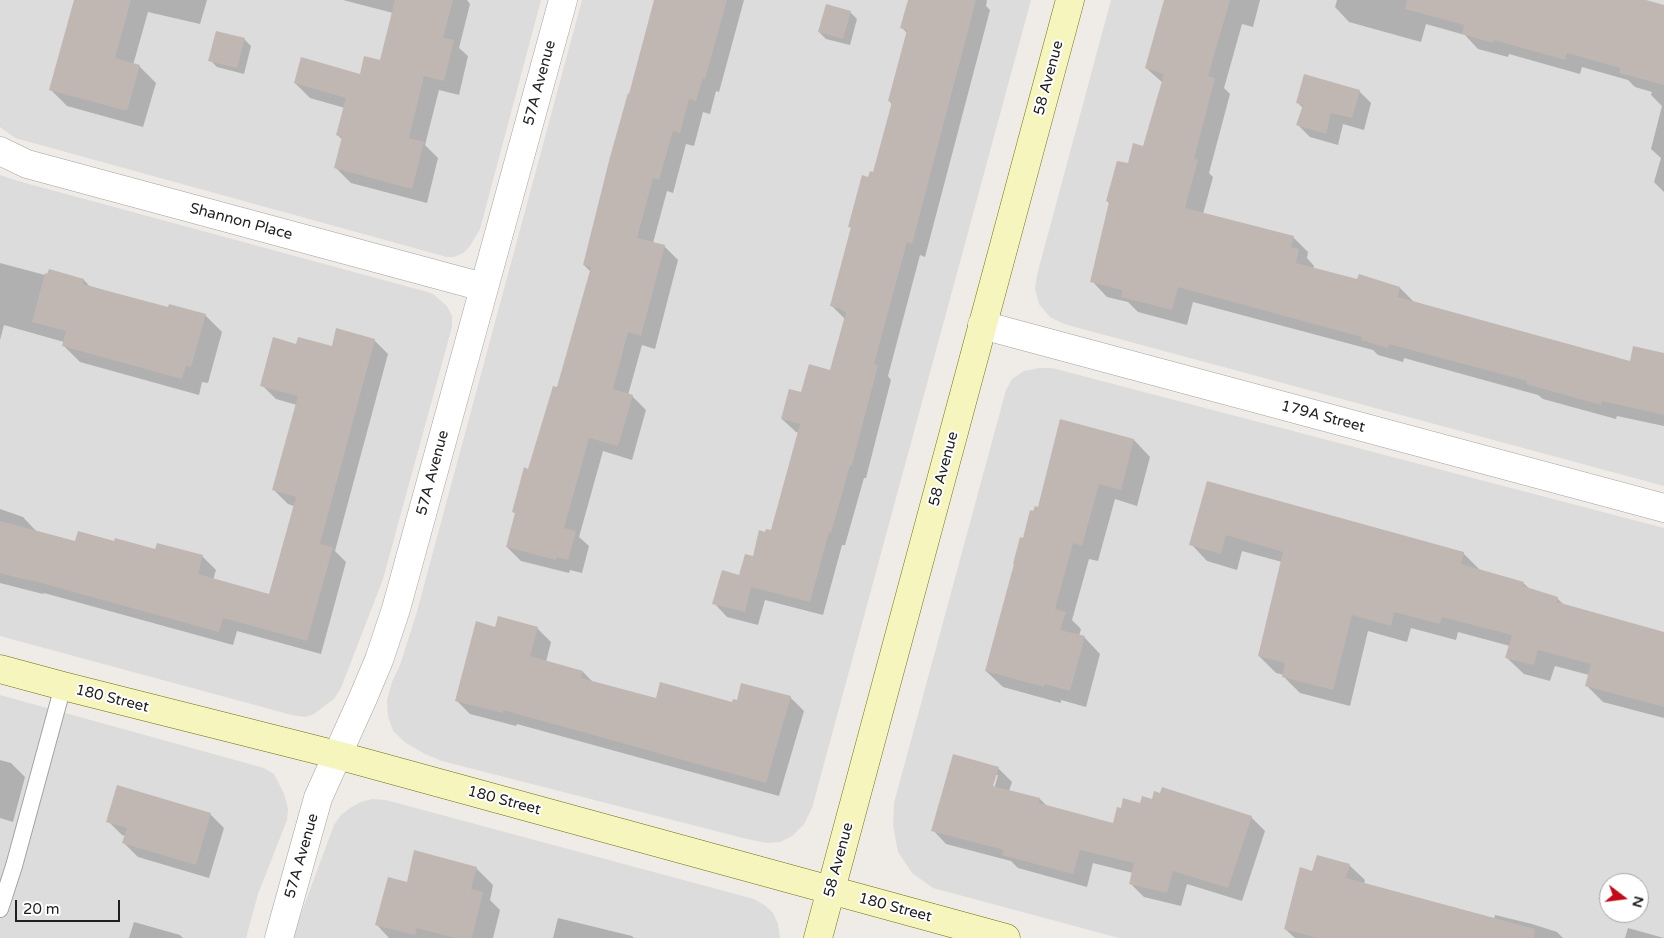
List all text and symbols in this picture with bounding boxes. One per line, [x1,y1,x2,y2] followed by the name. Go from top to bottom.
[520,38,560,128] street label: 57A Avenue
[1030,39,1068,117] street label: 58 Avenue
[188,200,294,244] street label: Shannon Place
[1279,397,1367,437] street label: 179A Street
[413,428,453,518] street label: 57A Avenue
[925,430,963,508] street label: 58 Avenue
[73,681,151,717] street label: 180 Street
[465,783,543,819] street label: 180 Street
[281,811,323,901] street label: 57A Avenue
[820,821,858,899] street label: 58 Avenue
[1599,873,1649,923] north arrow
[18,890,122,922] scale bar
[856,890,934,926] street label: 180 Street
[1628,894,1648,909] text: N
[23,900,60,918] text: 20 m

